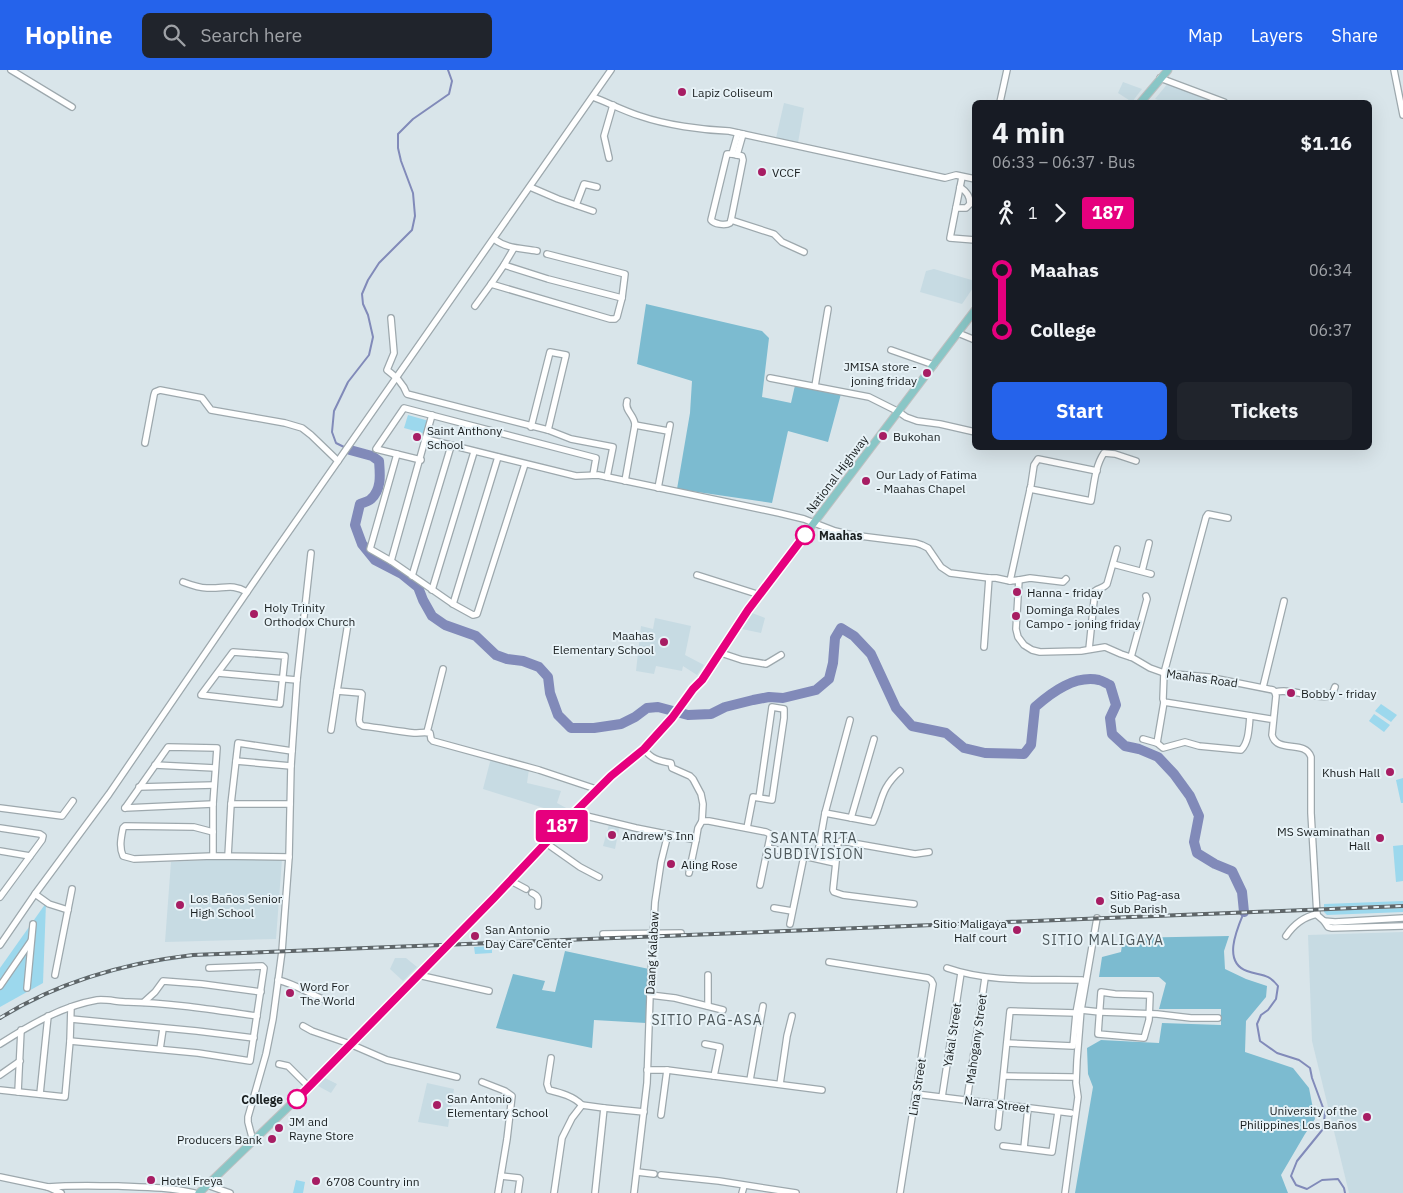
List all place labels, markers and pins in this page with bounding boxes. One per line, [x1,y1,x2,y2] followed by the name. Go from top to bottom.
[692,85,773,100] place label: Lapiz Coliseum
[676,86,688,98] marker: Lapiz Coliseum
[772,165,801,180] place label: VCCF
[756,166,768,178] marker: VCCF
[844,359,917,388] place label: JMISA store - joning friday
[921,367,933,379] marker: JMISA store - joning friday
[427,423,502,452] place label: Saint Anthony School
[893,429,941,444] place label: Bukohan
[877,430,889,442] marker: Bukohan
[411,431,423,443] marker: Saint Anthony School
[876,467,977,496] place label: Our Lady of Fatima - Maahas Chapel
[860,475,872,487] marker: Our Lady of Fatima - Maahas Chapel
[795,525,815,545] marker: Maahas
[819,528,863,543] place label: Maahas
[1027,585,1103,600] place label: Hanna - friday
[1011,586,1023,598] marker: Hanna - friday
[264,600,355,629] place label: Holy Trinity Orthodox Church
[1026,602,1141,631] place label: Dominga Robales Campo - joning friday
[248,608,260,620] marker: Holy Trinity Orthodox Church
[1010,610,1022,622] marker: Dominga Robales Campo - joning friday
[553,628,654,657] place label: Maahas Elementary School
[658,636,670,648] marker: Maahas Elementary School
[1301,686,1376,701] place label: Bobby - friday
[1285,687,1297,699] marker: Bobby - friday
[1322,765,1380,780] place label: Khush Hall
[1384,766,1396,778] marker: Khush Hall
[1277,824,1370,853] place label: MS Swaminathan Hall
[622,828,694,843] place label: Andrew's Inn
[606,829,618,841] marker: Andrew's Inn
[1374,832,1386,844] marker: MS Swaminathan Hall
[681,857,738,872] place label: Aling Rose
[665,858,677,870] marker: Aling Rose
[1110,887,1181,916] place label: Sitio Pag-asa Sub Parish
[190,891,283,920] place label: Los Baños Senior High School
[1094,895,1106,907] marker: Sitio Pag-asa Sub Parish
[174,899,186,911] marker: Los Baños Senior High School
[933,916,1008,945] place label: Sitio Maligaya Half court
[485,922,572,951] place label: San Antonio Day Care Center
[1011,924,1023,936] marker: Sitio Maligaya Half court
[469,930,481,942] marker: San Antonio Day Care Center
[300,979,355,1008] place label: Word For The World
[284,987,296,999] marker: Word For The World
[287,1089,307,1109] marker: College
[447,1091,548,1120] place label: San Antonio Elementary School
[241,1092,283,1107] place label: College
[431,1099,443,1111] marker: San Antonio Elementary School
[1240,1103,1357,1132] place label: University of the Philippines Los Baños
[1361,1111,1373,1123] marker: University of the Philippines Los Baños
[289,1114,354,1143] place label: JM and Rayne Store
[273,1122,285,1134] marker: JM and Rayne Store
[177,1132,263,1147] place label: Producers Bank
[266,1133,278,1145] marker: Producers Bank
[161,1173,223,1188] place label: Hotel Freya
[145,1174,157,1186] marker: Hotel Freya
[326,1174,420,1189] place label: 6708 Country inn
[310,1175,322,1187] marker: 6708 Country inn

